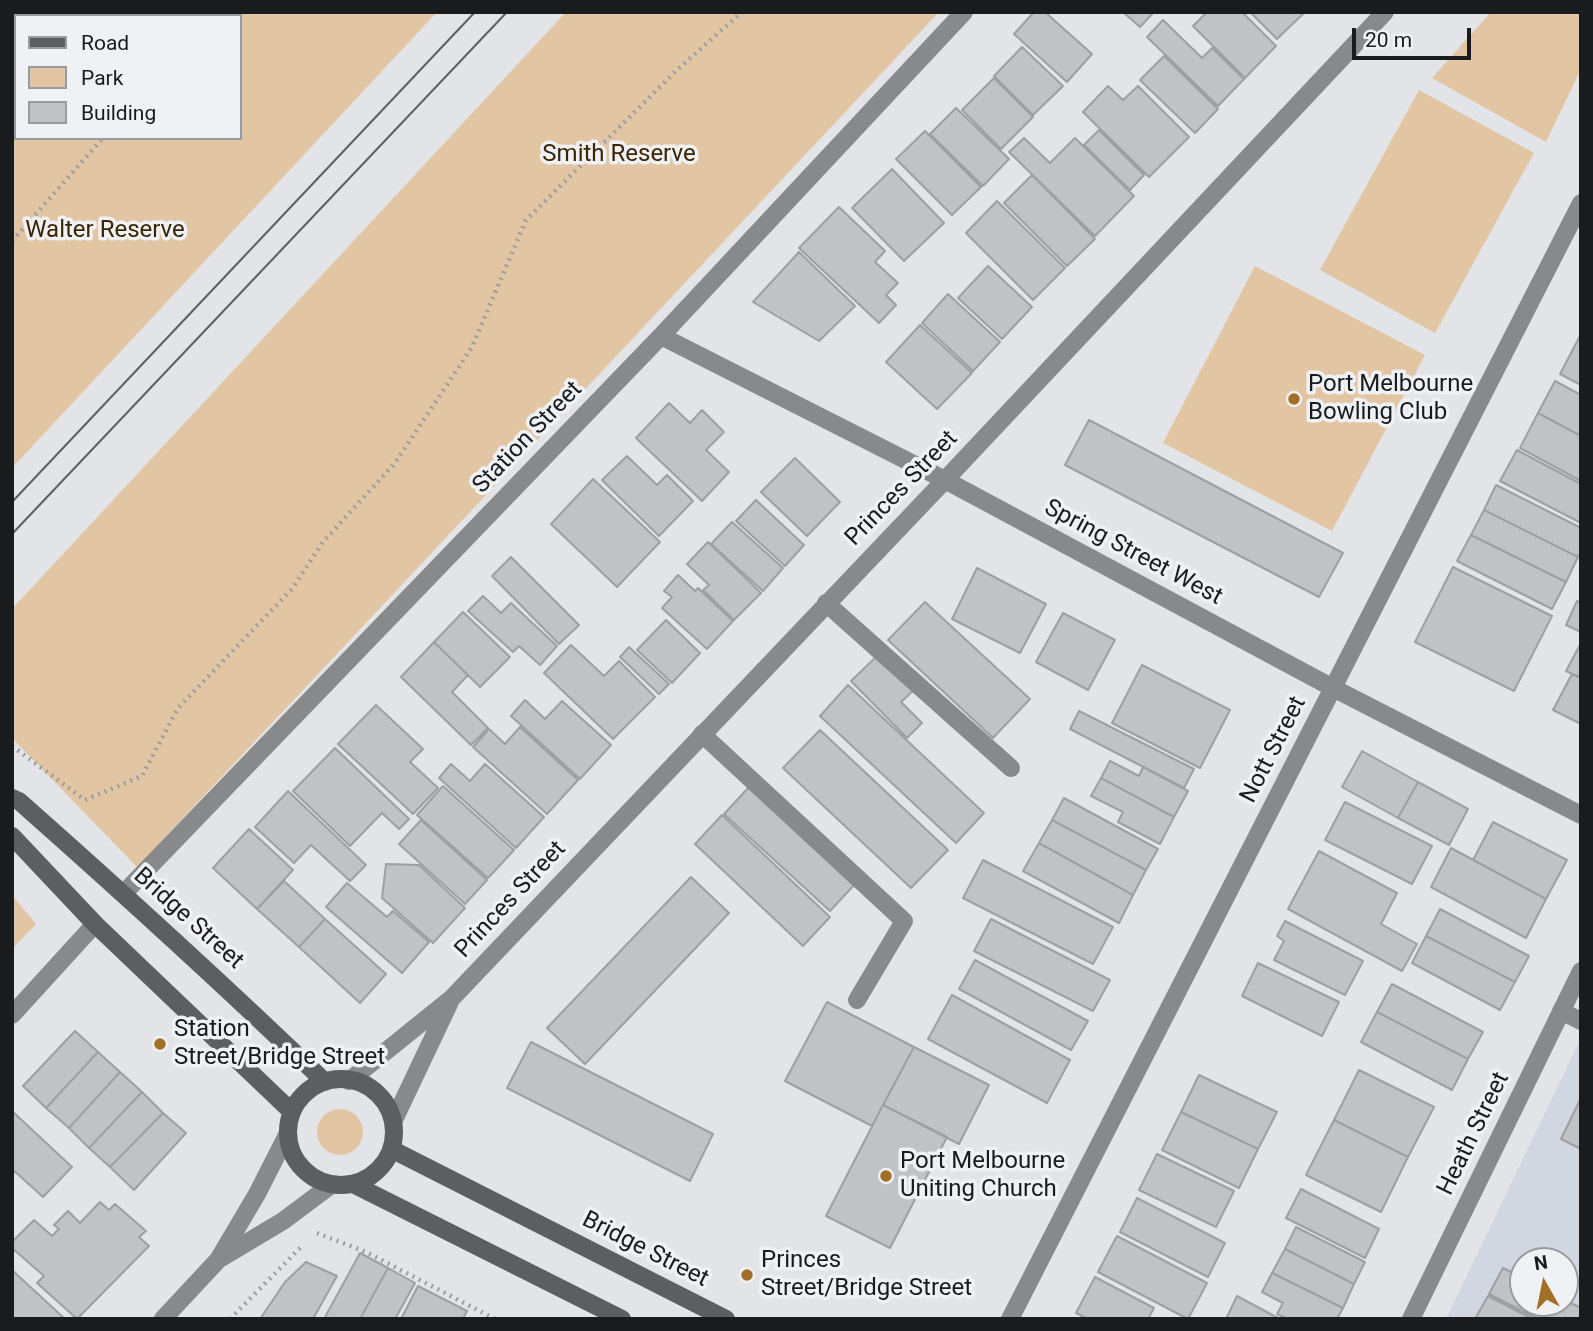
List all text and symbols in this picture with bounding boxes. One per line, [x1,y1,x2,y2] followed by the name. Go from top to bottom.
[14,14,242,140] legend
[1355,14,1474,58] scale bar
[1365,28,1412,52] text: 20 m
[81,31,129,55] text: Road
[81,66,123,90] text: Park
[81,101,156,125] text: Building
[542,141,696,169] park label: Smith Reserve
[25,217,185,245] park label: Walter Reserve
[1308,371,1473,427] place label: Port Melbourne Bowling Club
[467,376,589,500] street label: Station Street
[1286,391,1302,407] marker: Port Melbourne Bowling Club
[840,425,964,553] street label: Princes Street
[1039,494,1227,612] street label: Spring Street West
[1235,692,1313,808] street label: Nott Street
[450,836,572,964] street label: Princes Street
[127,862,249,976] street label: Bridge Street
[174,1016,385,1072] place label: Station Street/Bridge Street
[152,1036,168,1052] marker: Station Street/Bridge Street
[1432,1068,1516,1200] street label: Heath Street
[900,1148,1065,1204] place label: Port Melbourne Uniting Church
[878,1168,894,1184] marker: Port Melbourne Uniting Church
[577,1206,713,1294] street label: Bridge Street
[761,1247,972,1303] place label: Princes Street/Bridge Street
[1509,1247,1579,1317] north arrow
[1533,1250,1549,1275] text: N
[739,1267,755,1283] marker: Princes Street/Bridge Street

